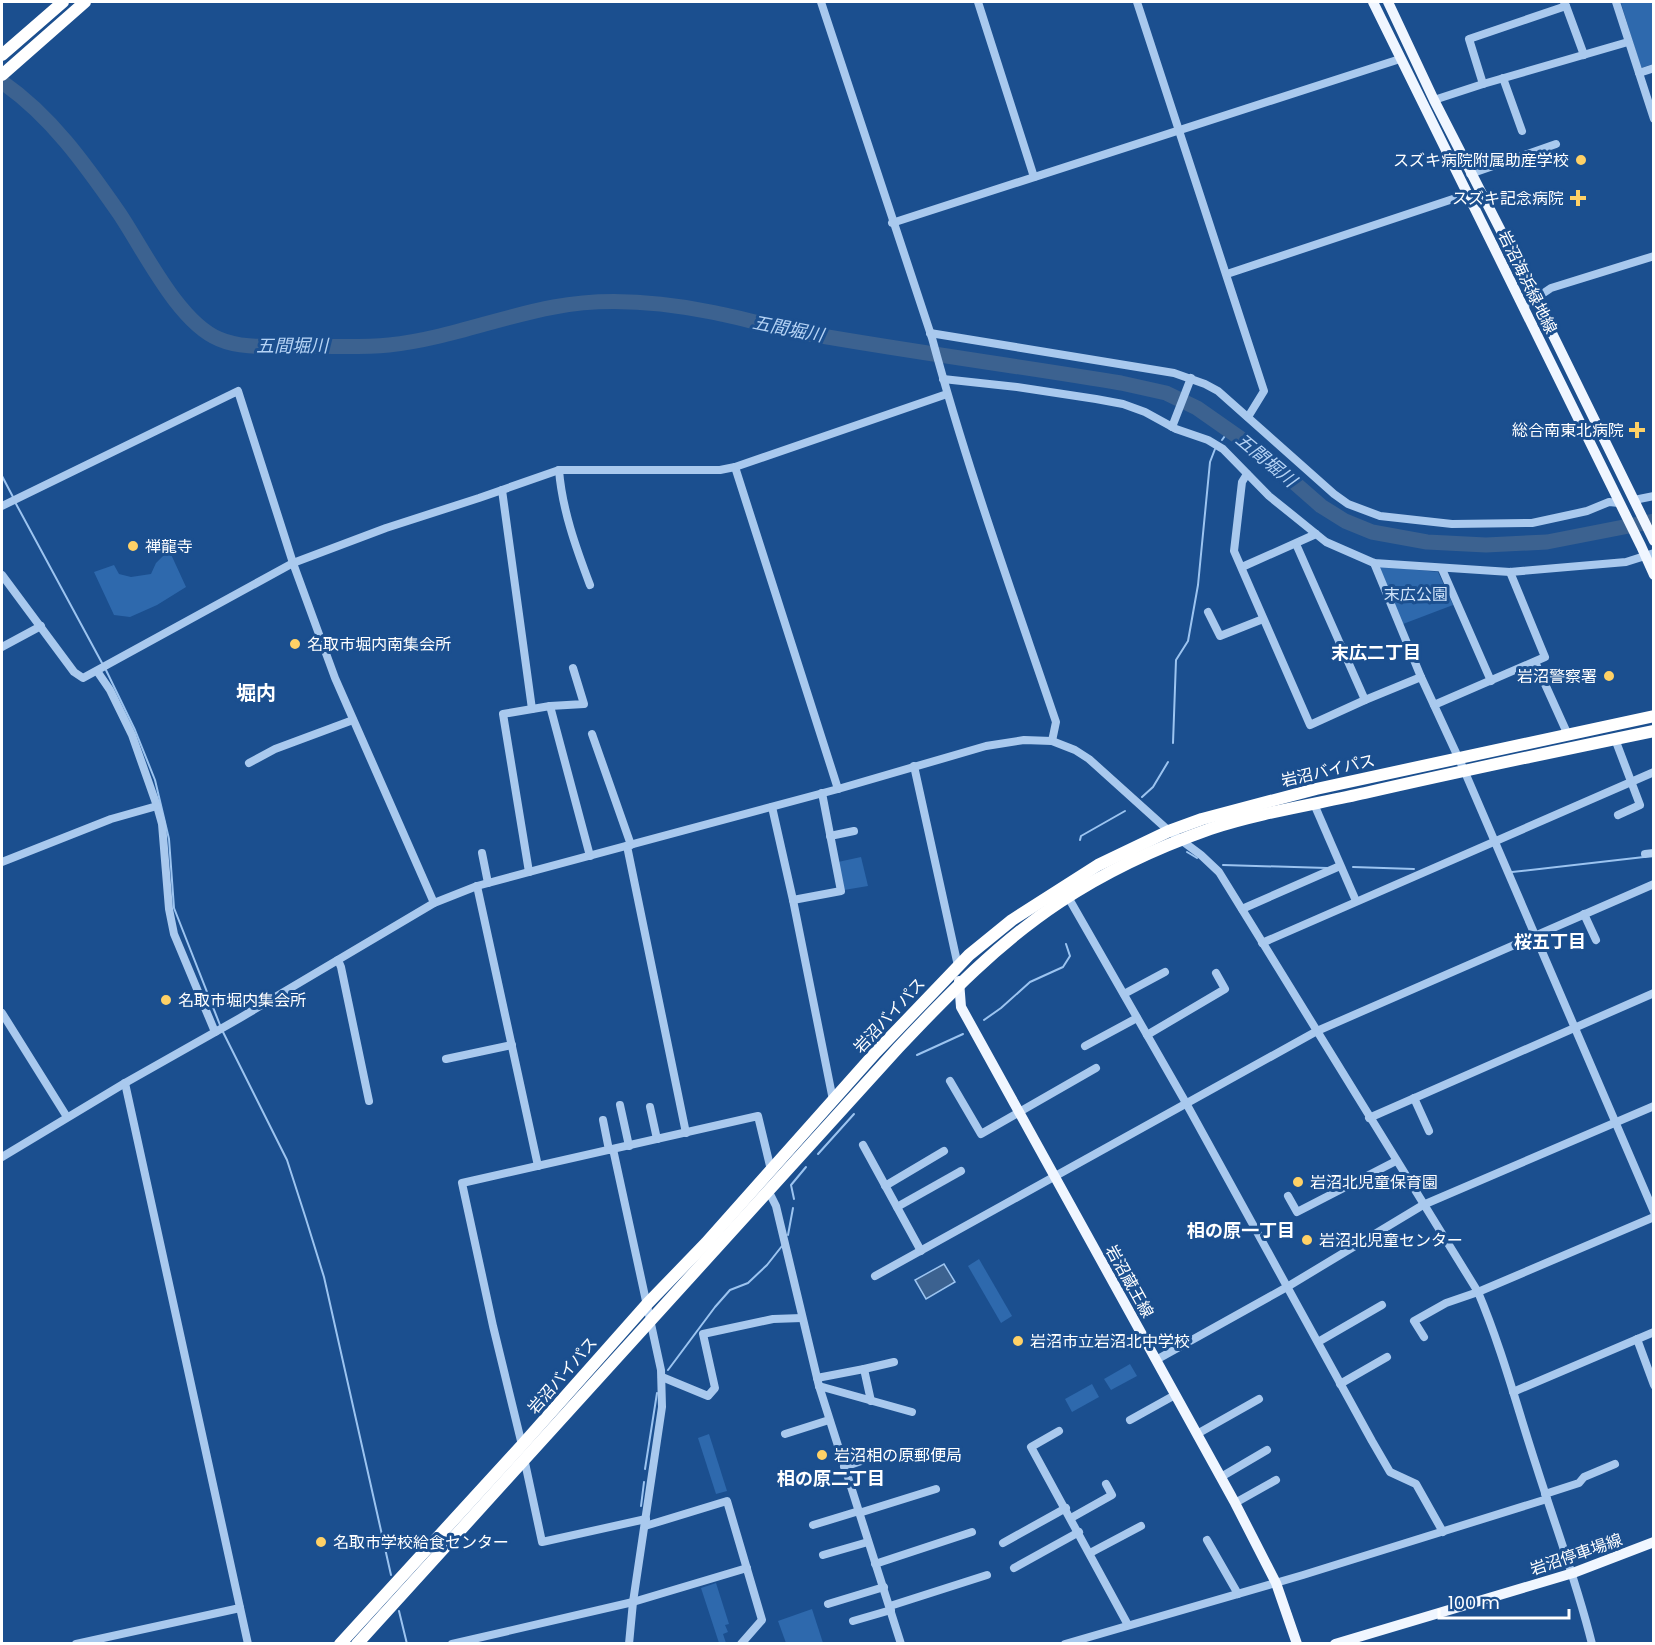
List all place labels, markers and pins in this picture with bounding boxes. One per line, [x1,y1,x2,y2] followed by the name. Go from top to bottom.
[1393,149,1569,172] place label: スズキ病院附属助産学校
[1574,153,1588,167] marker: スズキ病院附属助産学校
[1452,187,1564,210] place label: スズキ記念病院
[1569,189,1587,207] marker: スズキ記念病院
[1512,419,1624,442] place label: 総合南東北病院
[1628,421,1646,439] marker: 総合南東北病院
[145,535,193,558] place label: 禅龍寺
[126,539,140,553] marker: 禅龍寺
[307,633,451,656] place label: 名取市堀内南集会所
[288,637,302,651] marker: 名取市堀内南集会所
[1517,665,1597,688] place label: 岩沼警察署
[1602,669,1616,683] marker: 岩沼警察署
[178,989,306,1012] place label: 名取市堀内集会所
[159,993,173,1007] marker: 名取市堀内集会所
[1310,1171,1438,1194] place label: 岩沼北児童保育園
[1291,1175,1305,1189] marker: 岩沼北児童保育園
[1319,1229,1463,1252] place label: 岩沼北児童センター
[1300,1233,1314,1247] marker: 岩沼北児童センター
[1030,1330,1190,1353] place label: 岩沼市立岩沼北中学校
[1011,1334,1025,1348] marker: 岩沼市立岩沼北中学校
[834,1444,962,1467] place label: 岩沼相の原郵便局
[815,1448,829,1462] marker: 岩沼相の原郵便局
[333,1531,509,1554] place label: 名取市学校給食センター
[314,1535,328,1549] marker: 名取市学校給食センター

